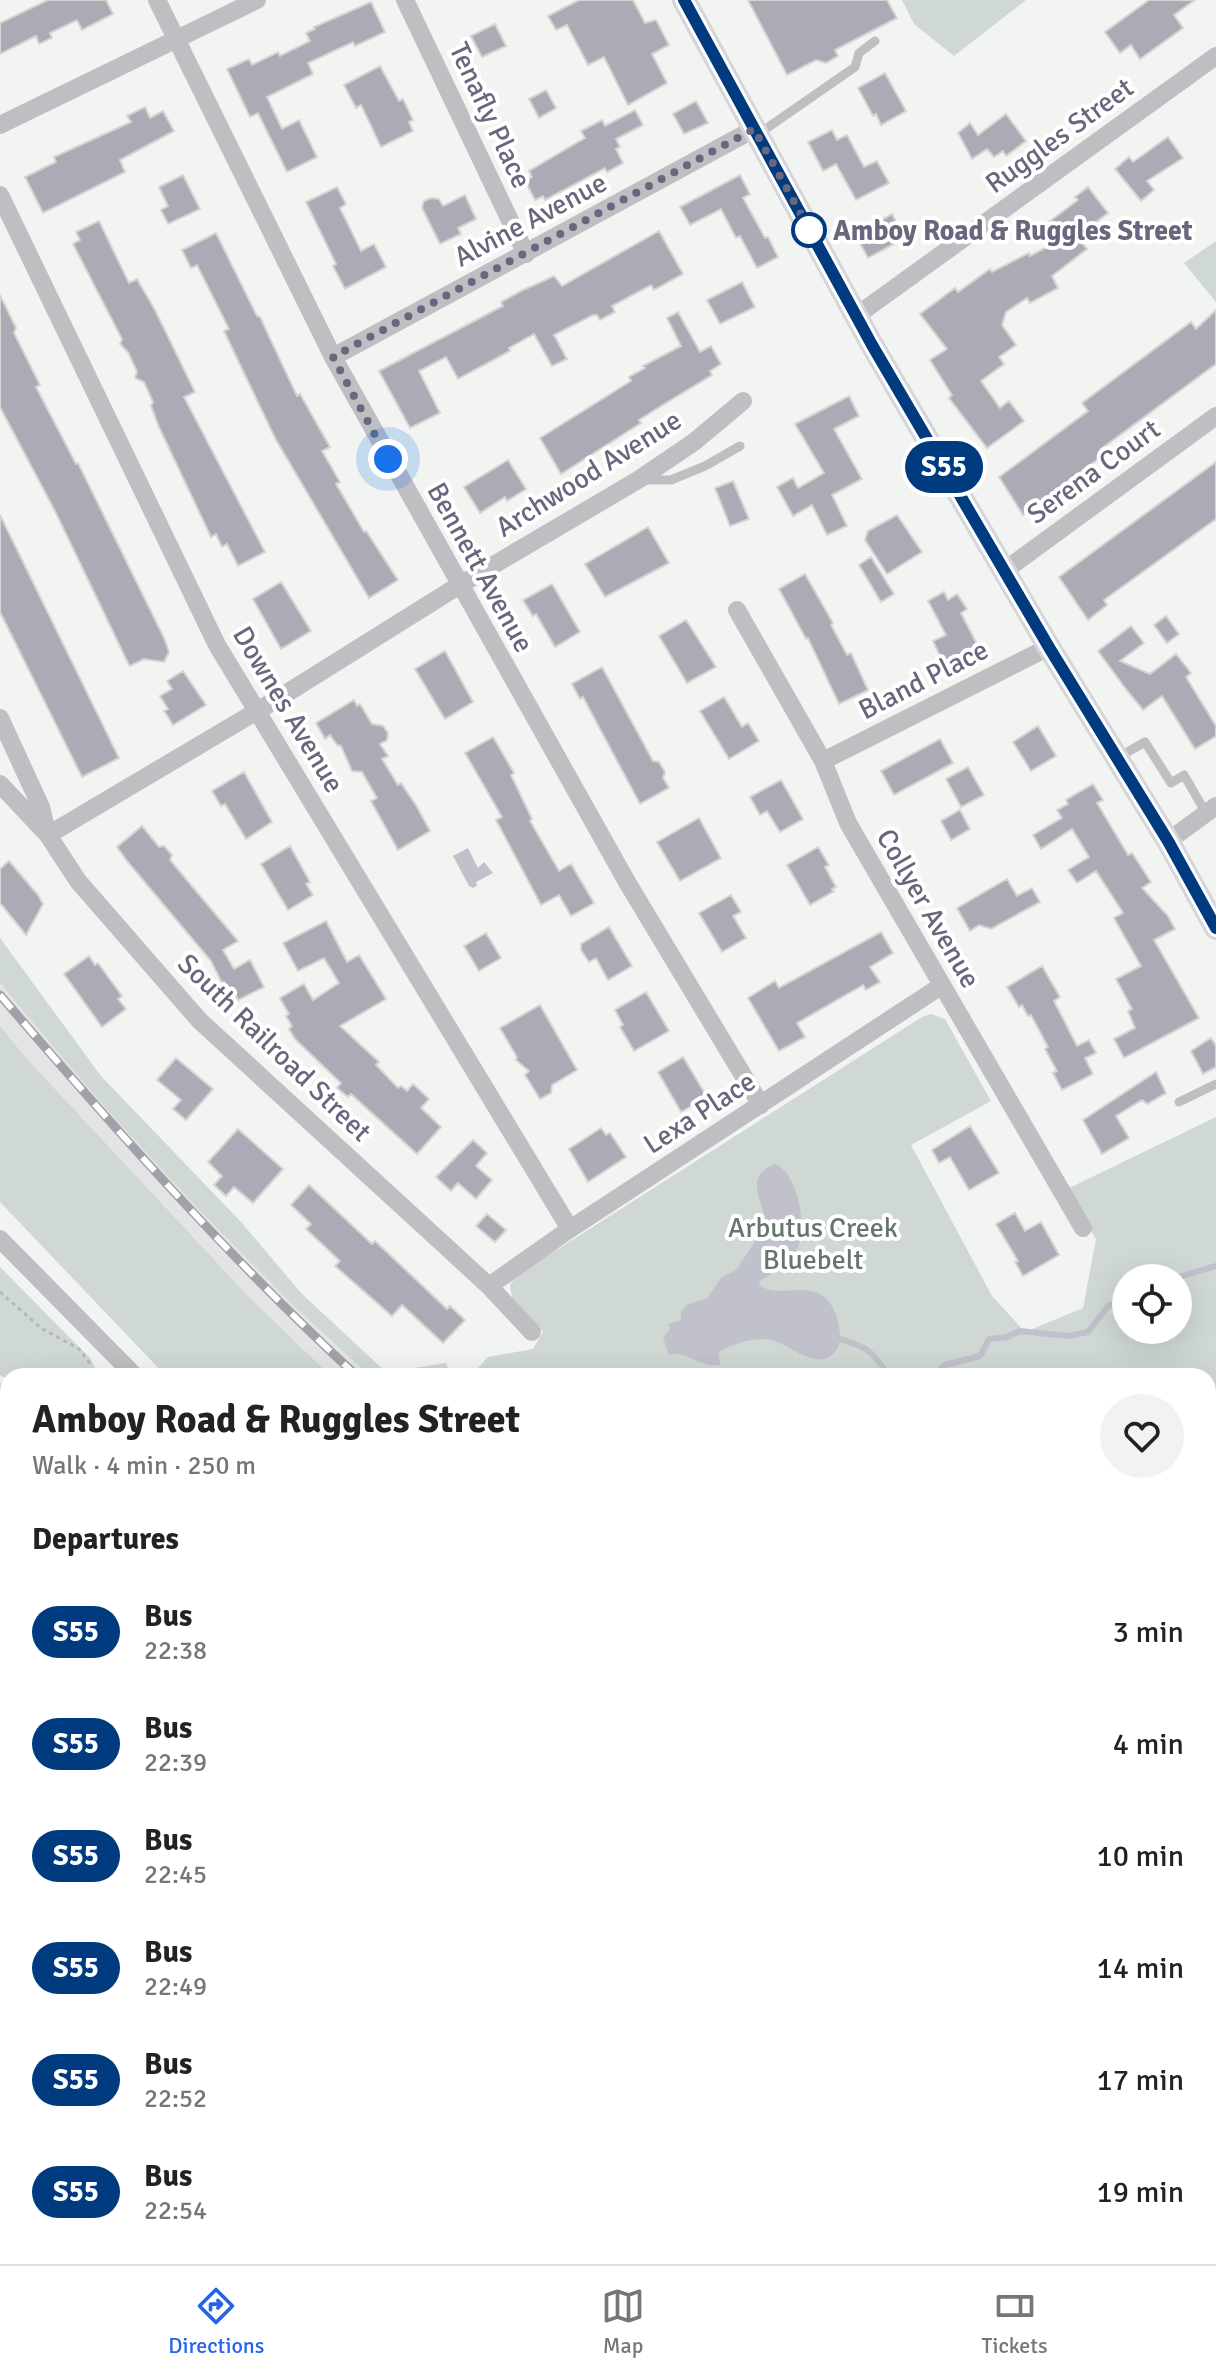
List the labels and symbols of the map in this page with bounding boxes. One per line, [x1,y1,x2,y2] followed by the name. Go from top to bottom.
[442,37,539,193] street label: Tenafly Place
[979,71,1140,201] street label: Ruggles Street
[448,165,613,274] street label: Alvine Avenue
[792,213,826,247] marker: Amboy Road & Ruggles Street
[833,214,1193,248] place label: Amboy Road & Ruggles Street
[489,403,688,545] street label: Archwood Avenue
[1020,412,1167,531] street label: Serena Court
[368,439,408,479] your location
[898,441,990,493] line badge: S55
[419,477,541,658] street label: Bennett Avenue
[225,620,351,799] street label: Downes Avenue
[853,633,994,727] street label: Bland Place
[869,823,987,994] street label: Collyer Avenue
[171,947,378,1149] street label: South Railroad Street
[637,1064,762,1161] street label: Lexa Place
[728,1211,898,1277] park label: Arbutus Creek Bluebelt

